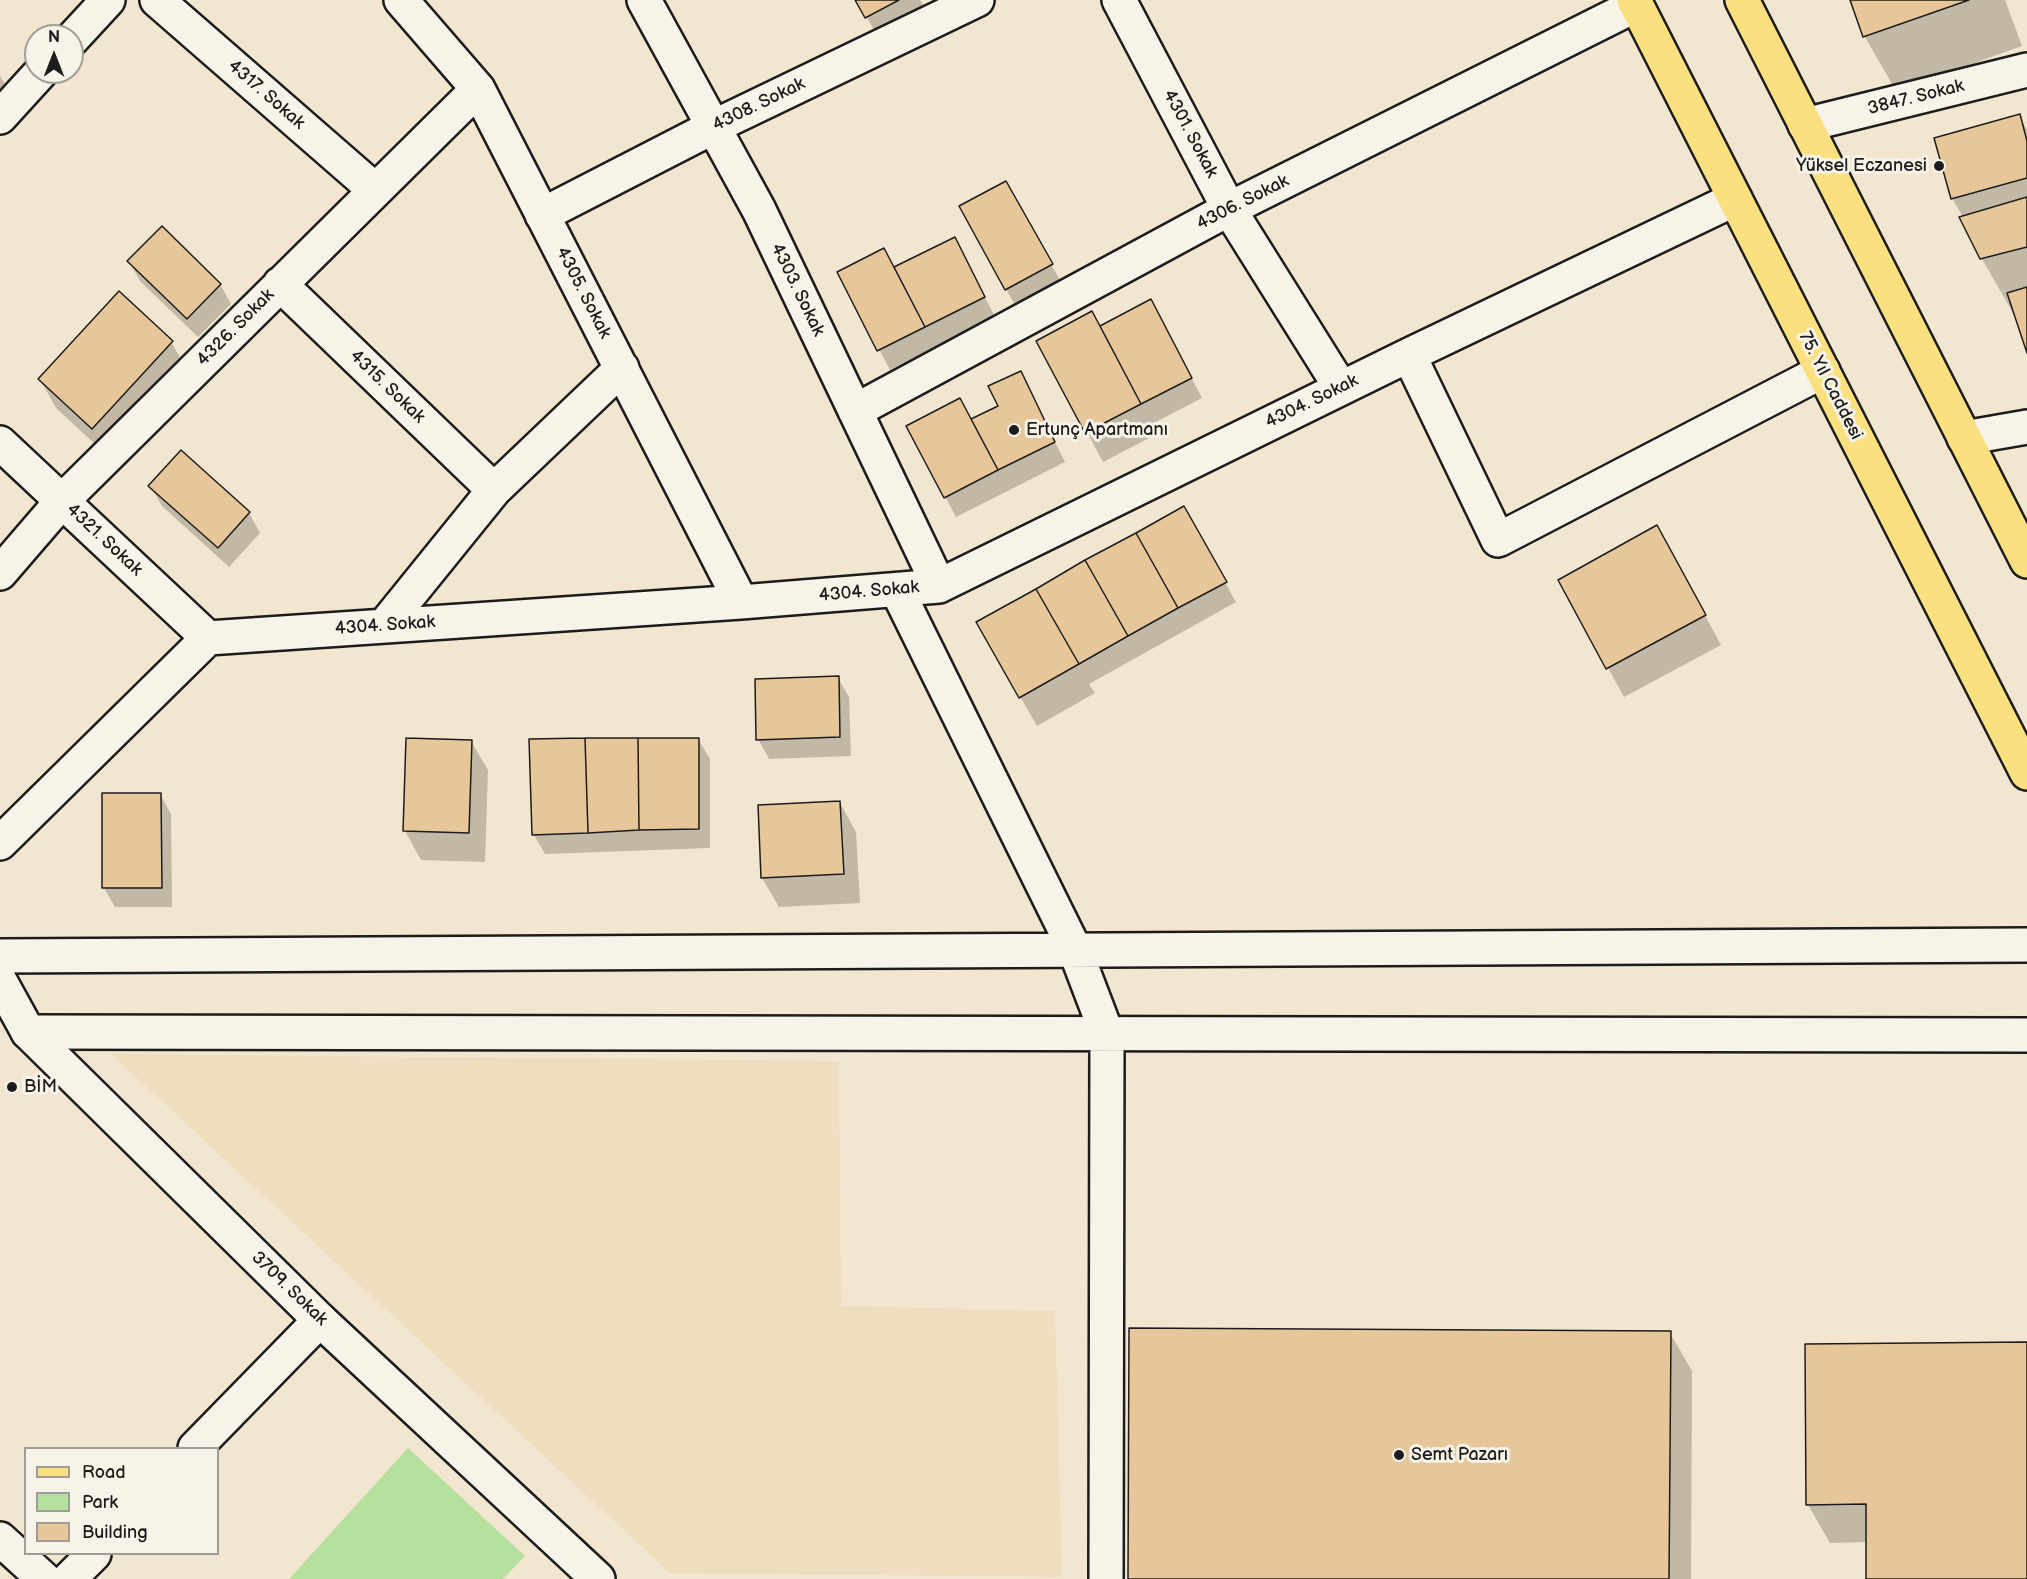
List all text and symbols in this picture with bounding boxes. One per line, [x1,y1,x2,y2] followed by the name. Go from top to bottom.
[24,24,84,84] north arrow
[48,28,60,47] text: N
[223,56,309,134] street label: 4317. Sokak
[709,73,809,137] street label: 4308. Sokak
[1866,76,1966,120] street label: 3847. Sokak
[1158,86,1222,182] street label: 4301. Sokak
[1796,155,1927,177] place label: Yüksel Eczanesi
[1932,159,1946,173] marker: Yüksel Eczanesi
[1193,171,1293,235] street label: 4306. Sokak
[765,240,829,340] street label: 4303. Sokak
[551,244,615,342] street label: 4305. Sokak
[193,285,279,371] street label: 4326. Sokak
[1793,328,1867,444] street label: 75. Yıl Caddesi
[345,346,429,428] street label: 4315. Sokak
[1262,370,1362,434] street label: 4304. Sokak
[1026,419,1168,441] place label: Ertunç Apartmanı
[1007,423,1021,437] marker: Ertunç Apartmanı
[61,499,147,581] street label: 4321. Sokak
[818,577,920,607] street label: 4304. Sokak
[334,612,436,640] street label: 4304. Sokak
[24,1076,57,1098] place label: BİM
[5,1080,19,1094] marker: BİM
[246,1247,332,1331] street label: 3709. Sokak
[1411,1444,1508,1466] place label: Semt Pazarı
[24,1447,219,1555] legend
[1392,1448,1406,1462] marker: Semt Pazarı
[82,1462,126,1483] text: Road
[82,1492,118,1513] text: Park
[82,1522,148,1543] text: Building

